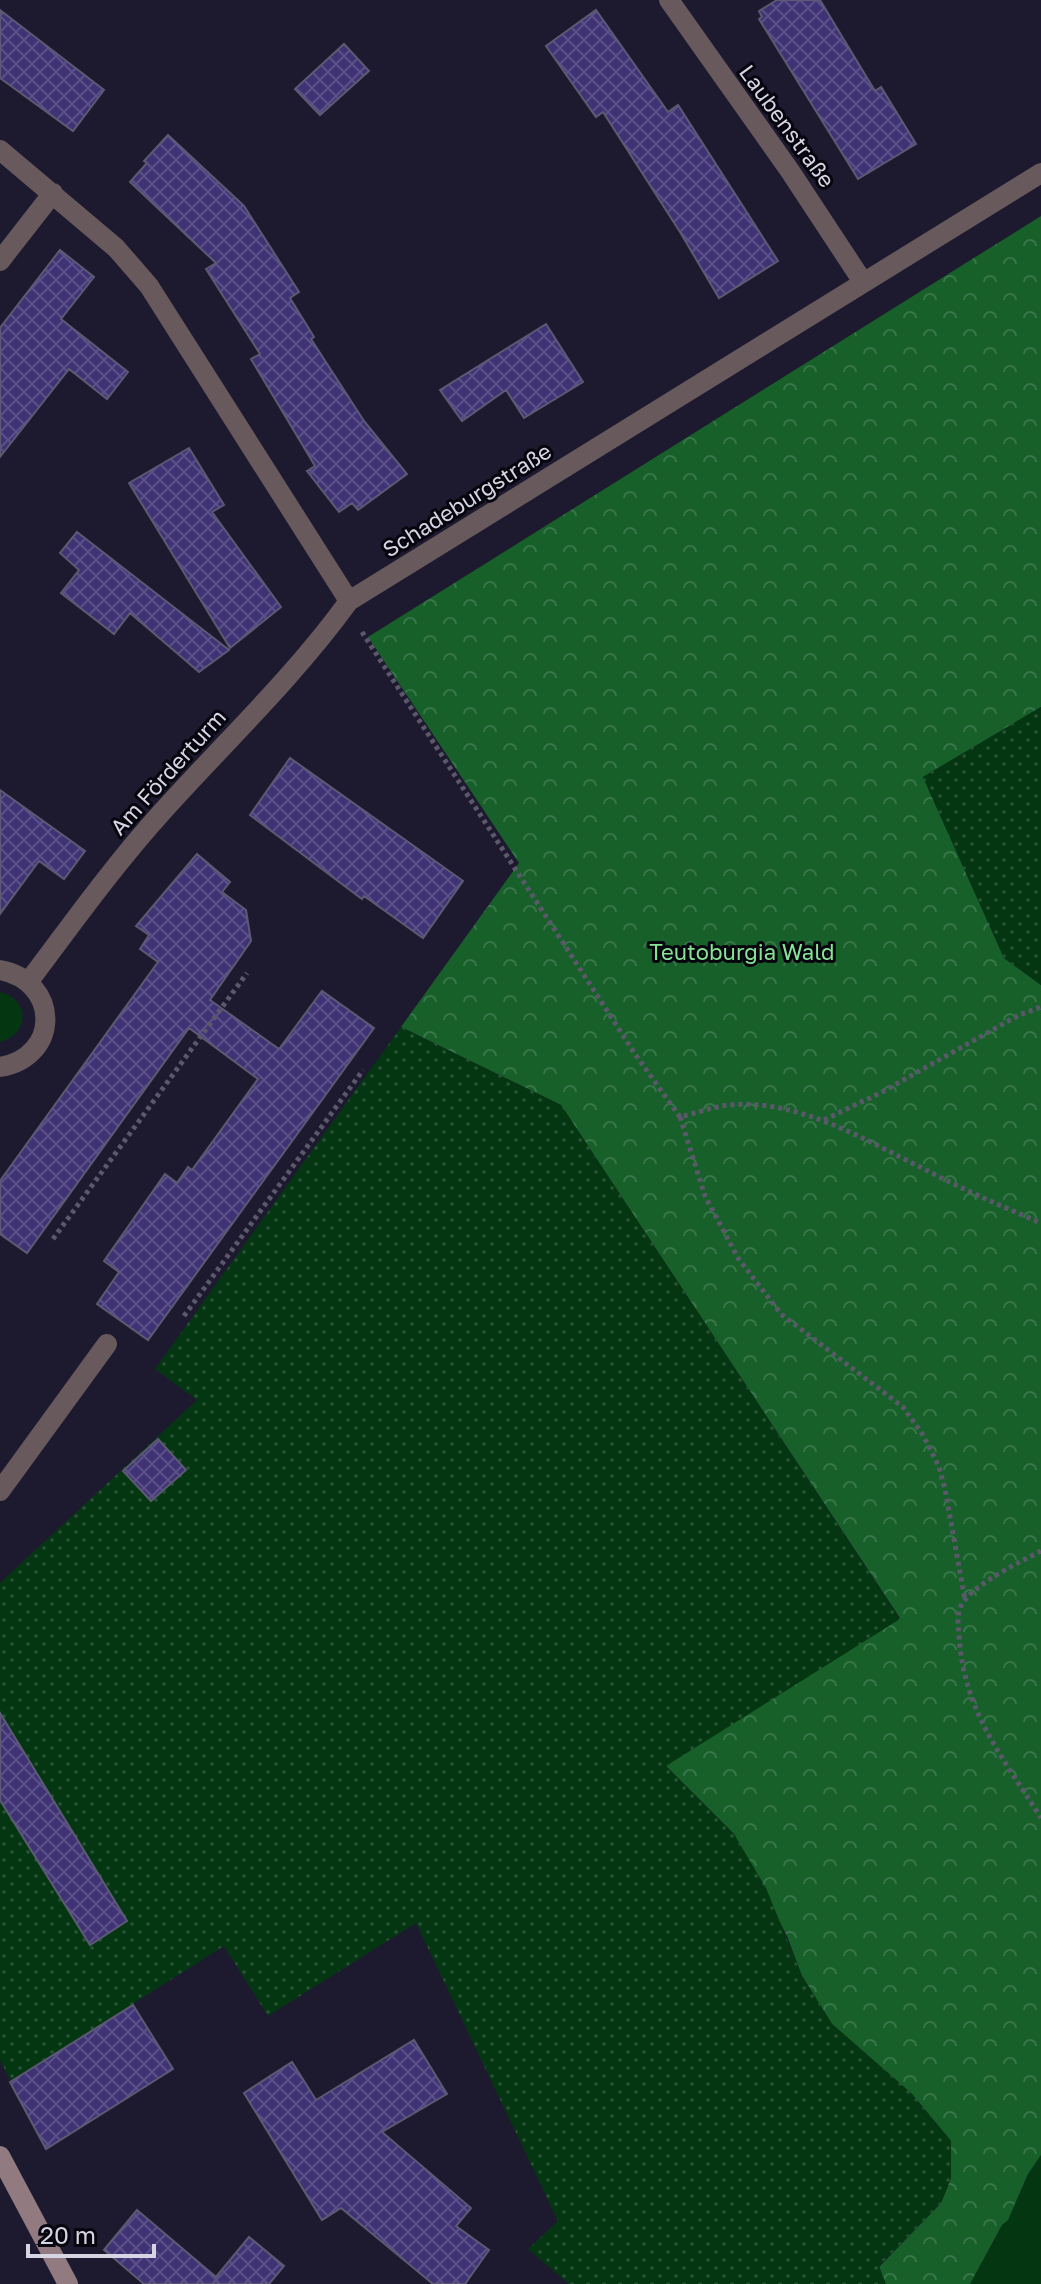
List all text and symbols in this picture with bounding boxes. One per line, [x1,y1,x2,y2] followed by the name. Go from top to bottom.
[734,59,841,192] street label: Laubenstraße
[377,437,556,562] street label: Schadeburgstraße
[104,703,231,840] street label: Am Förderturm
[649,938,835,965] park label: Teutoburgia Wald
[28,2208,154,2258] scale bar
[40,2220,96,2249] text: 20 m

